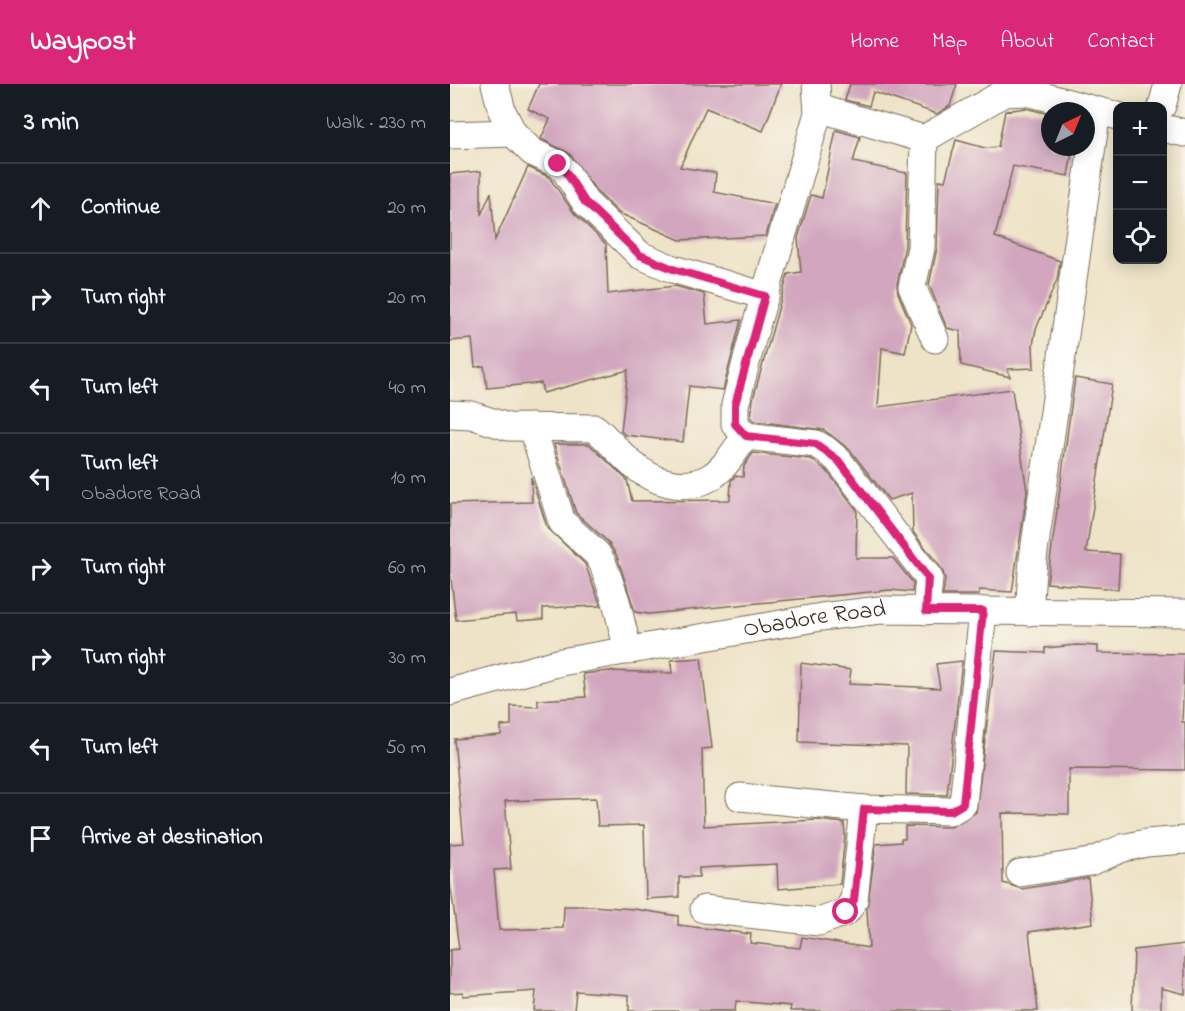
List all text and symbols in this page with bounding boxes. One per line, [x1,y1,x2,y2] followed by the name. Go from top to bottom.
[30,22,136,63] text: Waypost
[850,27,899,57] text: Home
[932,27,967,57] text: Map
[1000,27,1054,57] text: About
[1087,27,1155,57] text: Contact
[1041,102,1095,156] north arrow
[1113,102,1167,264] map controls
[1113,102,1167,156] button: +
[24,104,79,142] text: 3 min
[326,109,426,138] text: Walk · 230 m
[544,150,570,176] route end
[1113,156,1167,210] button: −
[24,192,57,225] icon: ahead
[81,192,160,224] text: Continue
[387,194,426,223] text: 20 m
[1113,210,1167,264] button: locate
[24,282,57,315] icon: right
[81,282,166,314] text: Turn right
[387,284,426,313] text: 20 m
[24,372,57,405] icon: left
[81,372,158,404] text: Turn left
[389,374,426,403] text: 40 m
[81,448,158,480] text: Turn left
[24,462,57,495] icon: left
[390,464,426,493] text: 10 m
[81,480,201,509] text: Obadore Road
[24,552,57,585] icon: right
[81,552,166,584] text: Turn right
[388,554,426,583] text: 60 m
[740,592,888,648] street label: Obadore Road
[24,642,57,675] icon: right
[81,642,166,674] text: Turn right
[389,644,426,673] text: 30 m
[24,732,57,765] icon: left
[81,732,158,764] text: Turn left
[385,734,426,763] text: 50 m
[24,822,57,855] icon: arrive
[81,822,263,854] text: Arrive at destination
[832,898,858,924] route start

